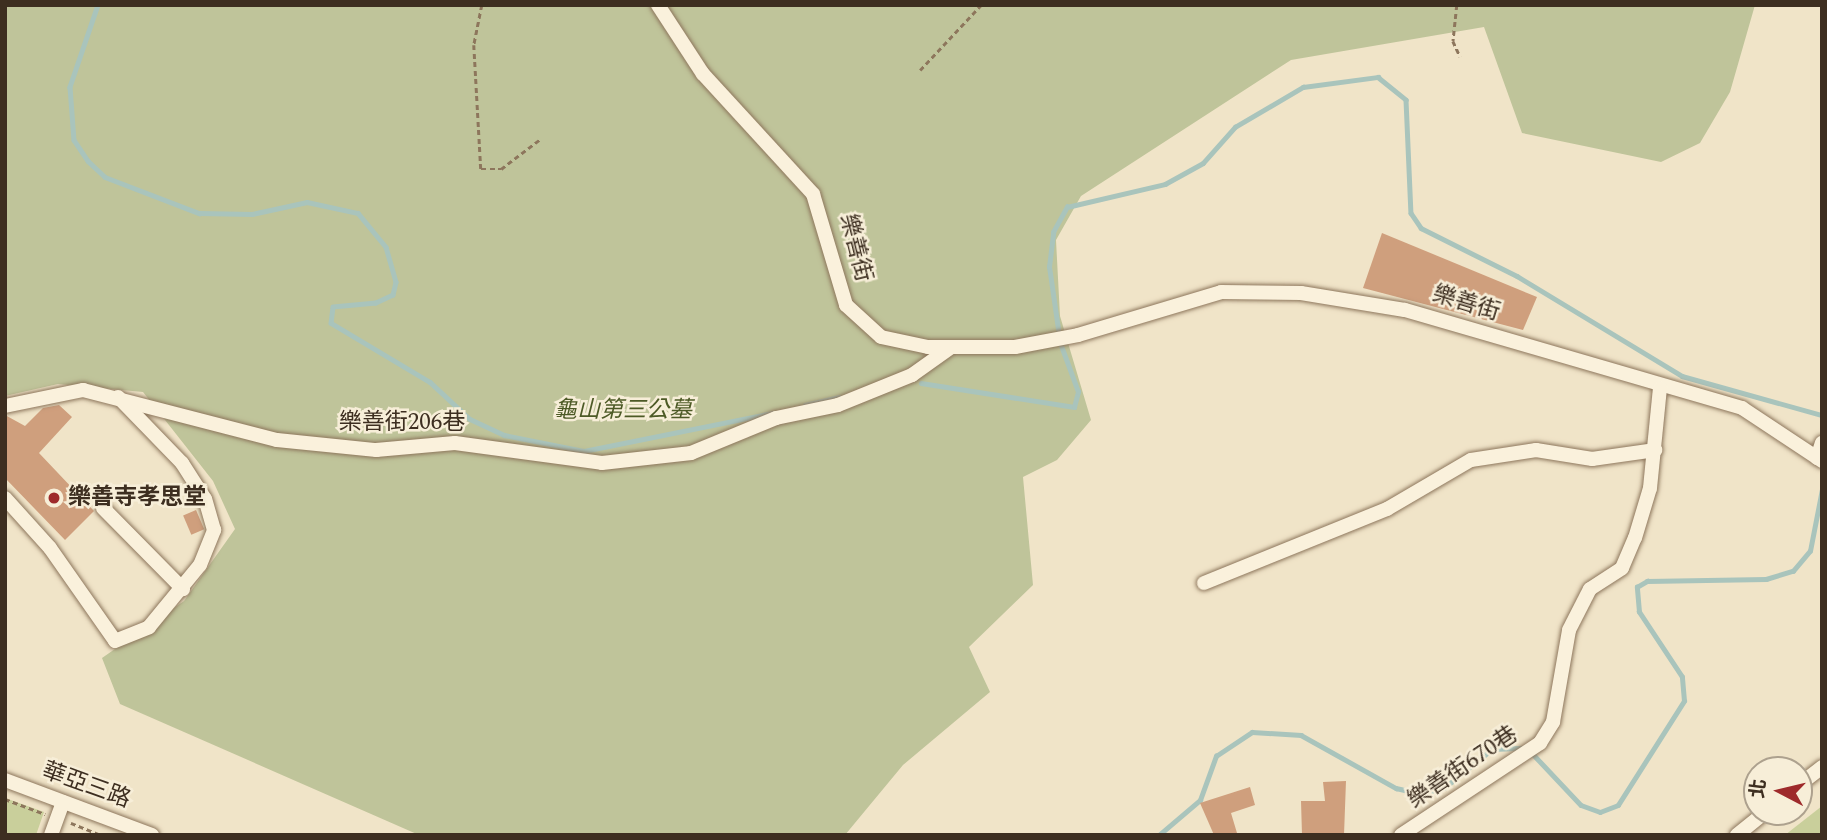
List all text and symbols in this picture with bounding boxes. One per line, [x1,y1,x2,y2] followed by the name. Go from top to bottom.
[833,211,877,285] street label: 樂善街
[1429,281,1503,327] street label: 樂善街
[554,397,692,425] park label: 龜山第三公墓
[339,409,465,437] street label: 樂善街206巷
[68,484,206,512] place label: 樂善寺孝思堂
[46,490,62,506] marker: 樂善寺孝思堂
[1403,721,1523,815] street label: 樂善街670巷
[1743,756,1813,826] north arrow
[38,757,134,815] street label: 華亞三路
[1743,777,1774,800] text: 北

